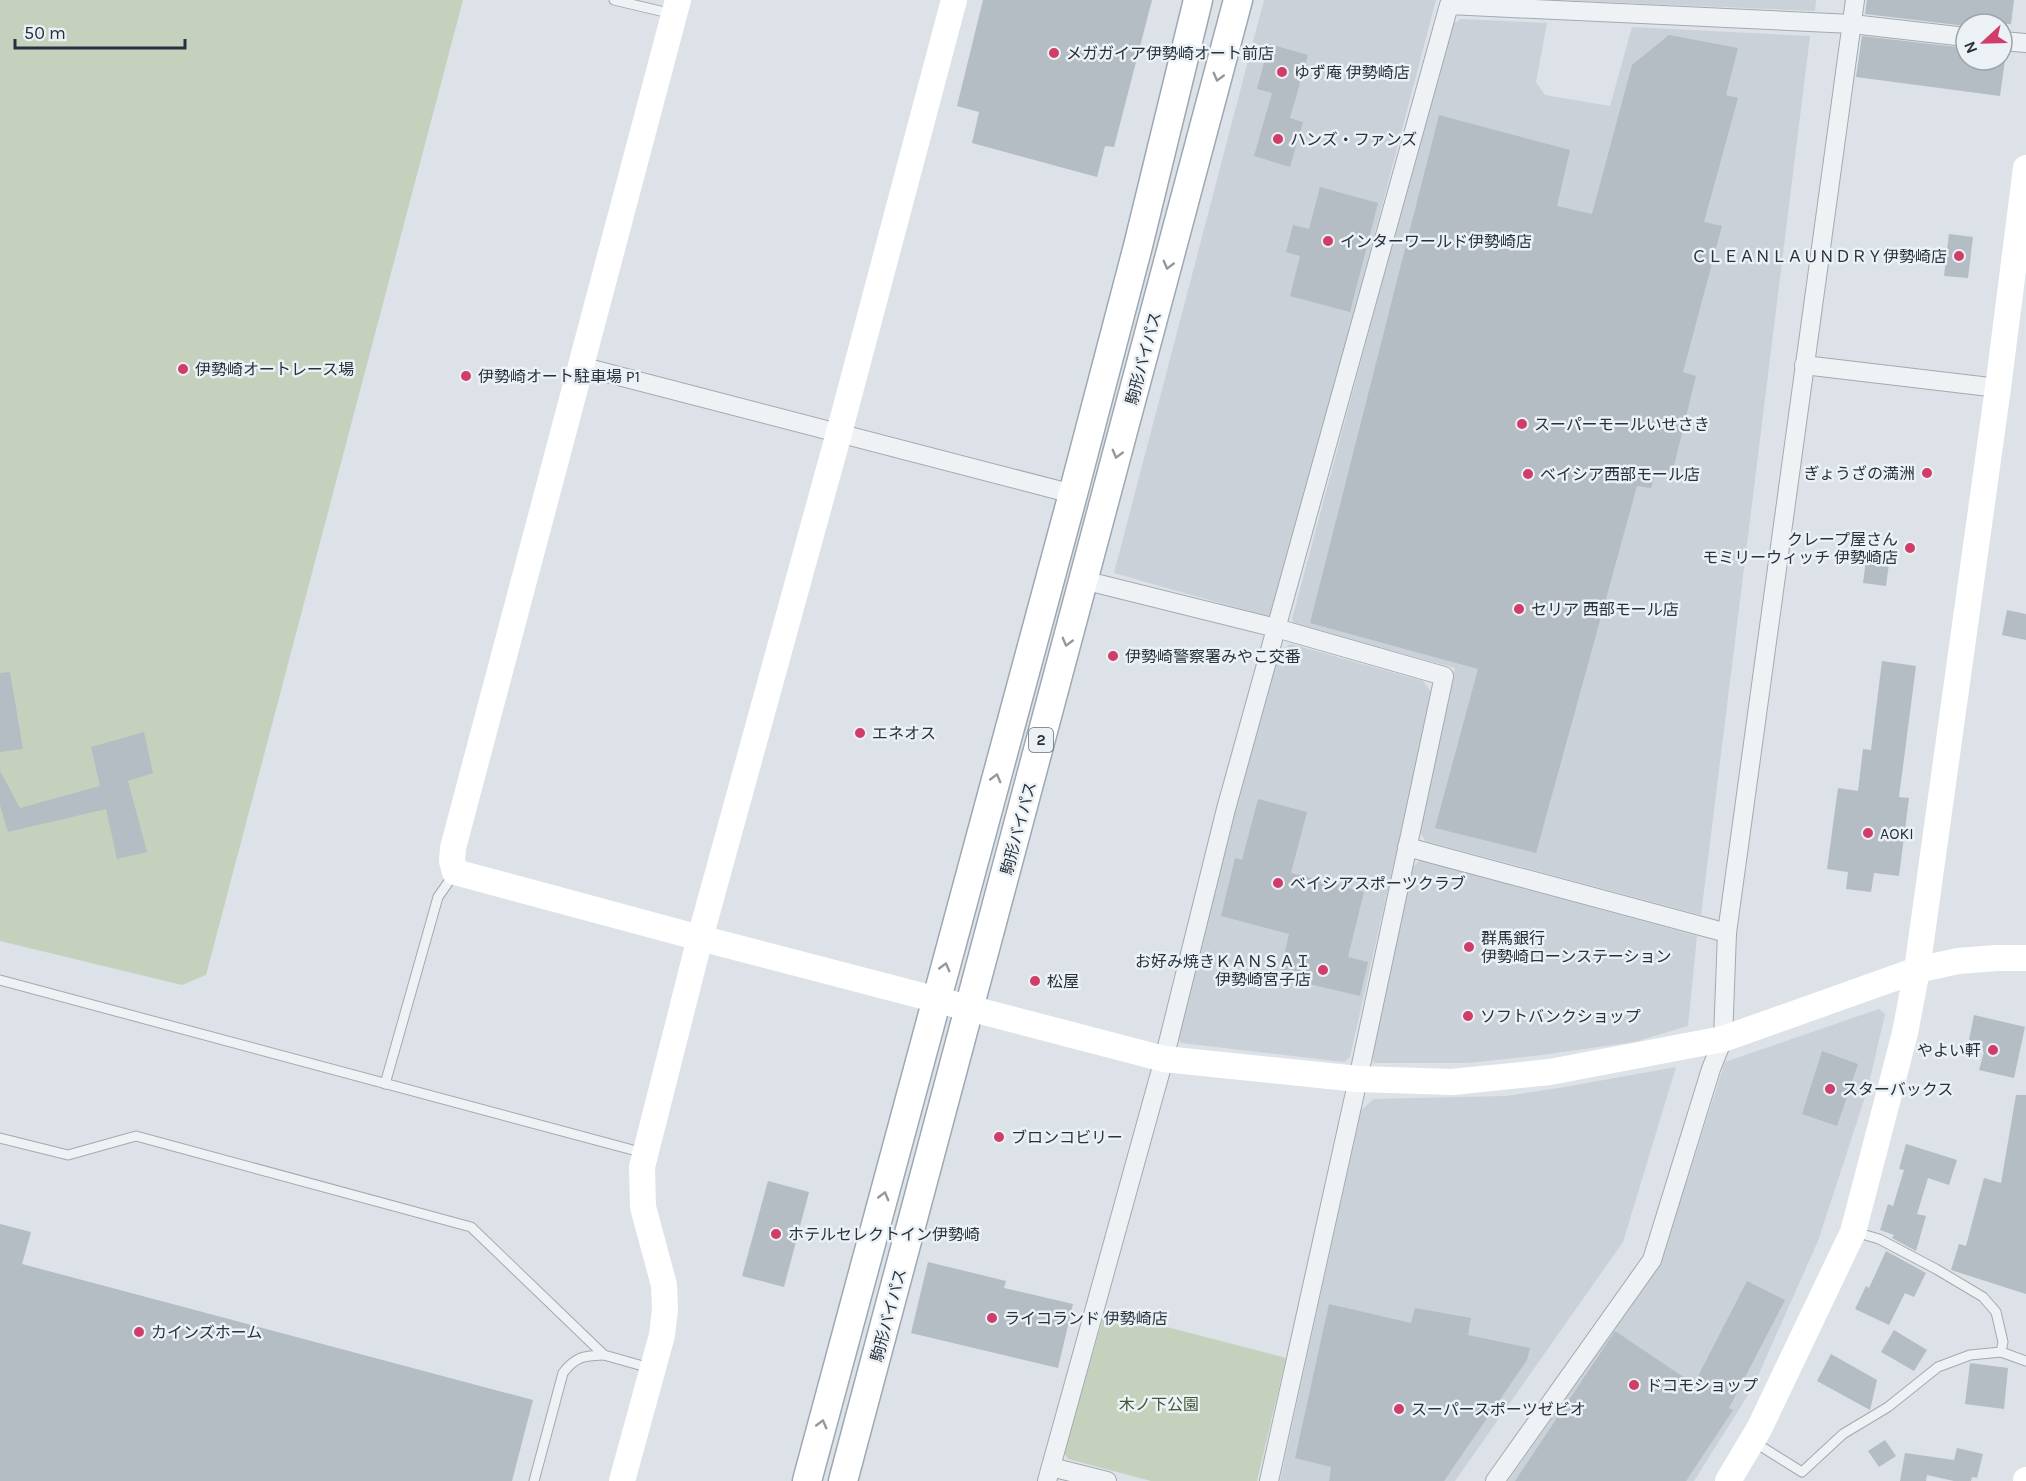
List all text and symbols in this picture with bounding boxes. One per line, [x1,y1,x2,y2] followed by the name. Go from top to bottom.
[15,12,184,50] scale bar
[1954,12,2014,72] north arrow
[24,22,66,44] text: 50 m
[1960,39,1982,56] text: N
[1066,44,1274,63] place label: メガガイア伊勢崎オート前店
[1047,46,1061,60] marker: メガガイア伊勢崎オート前店
[1294,63,1410,82] place label: ゆず庵 伊勢崎店
[1275,65,1289,79] marker: ゆず庵 伊勢崎店
[1213,71,1225,82] one-way arrow
[1290,130,1417,149] place label: ハンズ・ファンズ
[1271,132,1285,146] marker: ハンズ・ファンズ
[1340,232,1532,251] place label: インターワールド伊勢崎店
[1321,234,1335,248] marker: インターワールド伊勢崎店
[1691,247,1947,266] place label: ＣＬＥＡＮＬＡＵＮＤＲＹ伊勢崎店
[1952,249,1966,263] marker: ＣＬＥＡＮＬＡＵＮＤＲＹ伊勢崎店
[1163,260,1175,270] one-way arrow
[1122,309,1165,407] street label: 駒形バイパス
[195,360,354,379] place label: 伊勢崎オートレース場
[176,362,190,376] marker: 伊勢崎オートレース場
[478,367,640,386] place label: 伊勢崎オート駐車場 P1
[459,369,473,383] marker: 伊勢崎オート駐車場 P1
[1534,415,1710,434] place label: スーパーモールいせさき
[1515,417,1529,431] marker: スーパーモールいせさき
[1112,448,1124,458] one-way arrow
[1804,464,1915,483] place label: ぎょうざの満洲
[1540,465,1700,484] place label: ベイシア西部モール店
[1920,466,1934,480] marker: ぎょうざの満洲
[1521,467,1535,481] marker: ベイシア西部モール店
[1702,530,1898,567] place label: クレープ屋さん モミリーウィッチ 伊勢崎店
[1903,541,1917,555] marker: クレープ屋さん モミリーウィッチ 伊勢崎店
[1531,600,1679,619] place label: セリア 西部モール店
[1512,602,1526,616] marker: セリア 西部モール店
[1061,637,1074,647] one-way arrow
[1125,647,1301,666] place label: 伊勢崎警察署みやこ交番
[1106,649,1120,663] marker: 伊勢崎警察署みやこ交番
[872,724,936,743] place label: エネオス
[853,726,867,740] marker: エネオス
[1029,728,1053,752] road number: 2
[989,774,1001,784] one-way arrow
[997,779,1040,877] street label: 駒形バイパス
[1880,824,1914,843] place label: AOKI
[1861,826,1875,840] marker: AOKI
[1290,874,1466,893] place label: ベイシアスポーツクラブ
[1271,876,1285,890] marker: ベイシアスポーツクラブ
[1481,929,1672,966] place label: 群馬銀行 伊勢崎ローンステーション
[1462,940,1476,954] marker: 群馬銀行 伊勢崎ローンステーション
[1135,952,1311,989] place label: お好み焼きＫＡＮＳＡＩ 伊勢崎宮子店
[938,962,950,972] one-way arrow
[1316,963,1330,977] marker: お好み焼きＫＡＮＳＡＩ 伊勢崎宮子店
[1047,972,1079,991] place label: 松屋
[1028,974,1042,988] marker: 松屋
[1480,1007,1641,1026] place label: ソフトバンクショップ
[1461,1009,1475,1023] marker: ソフトバンクショップ
[1917,1041,1981,1060] place label: やよい軒
[1986,1043,2000,1057] marker: やよい軒
[1842,1080,1953,1099] place label: スターバックス
[1823,1082,1837,1096] marker: スターバックス
[1011,1128,1123,1147] place label: ブロンコビリー
[992,1130,1006,1144] marker: ブロンコビリー
[876,1191,889,1201] one-way arrow
[788,1225,980,1244] place label: ホテルセレクトイン伊勢崎
[769,1227,783,1241] marker: ホテルセレクトイン伊勢崎
[867,1266,910,1364] street label: 駒形バイパス
[1004,1309,1168,1328] place label: ライコランド 伊勢崎店
[985,1311,999,1325] marker: ライコランド 伊勢崎店
[151,1323,262,1342] place label: カインズホーム
[132,1325,146,1339] marker: カインズホーム
[1646,1376,1758,1395] place label: ドコモショップ
[1627,1378,1641,1392] marker: ドコモショップ
[1119,1395,1199,1414] park label: 木ノ下公園
[1411,1400,1586,1419] place label: スーパースポーツゼビオ
[1392,1402,1406,1416] marker: スーパースポーツゼビオ
[815,1420,828,1430] one-way arrow

